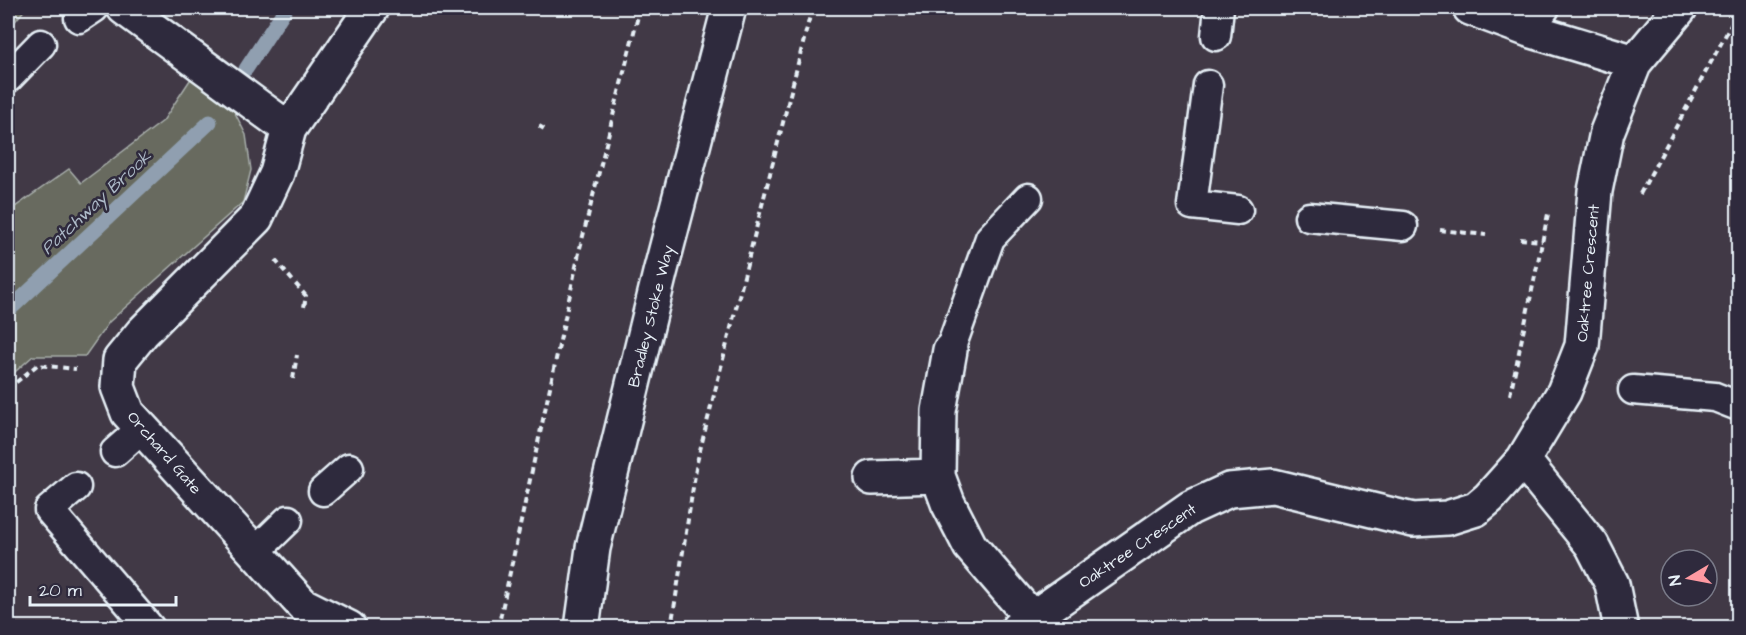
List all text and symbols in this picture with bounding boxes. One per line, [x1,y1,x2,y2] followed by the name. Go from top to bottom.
[36,144,159,261] water label: Patchway Brook
[1571,203,1605,343] street label: Oaktree Crescent
[623,243,680,390] street label: Bradley Stoke Way
[122,406,207,499] street label: Orchard Gate
[1074,498,1201,593] street label: Oaktree Crescent
[1659,548,1719,608] north arrow
[30,569,176,607] scale bar
[1664,574,1687,587] text: N
[39,578,82,603] text: 20 m

